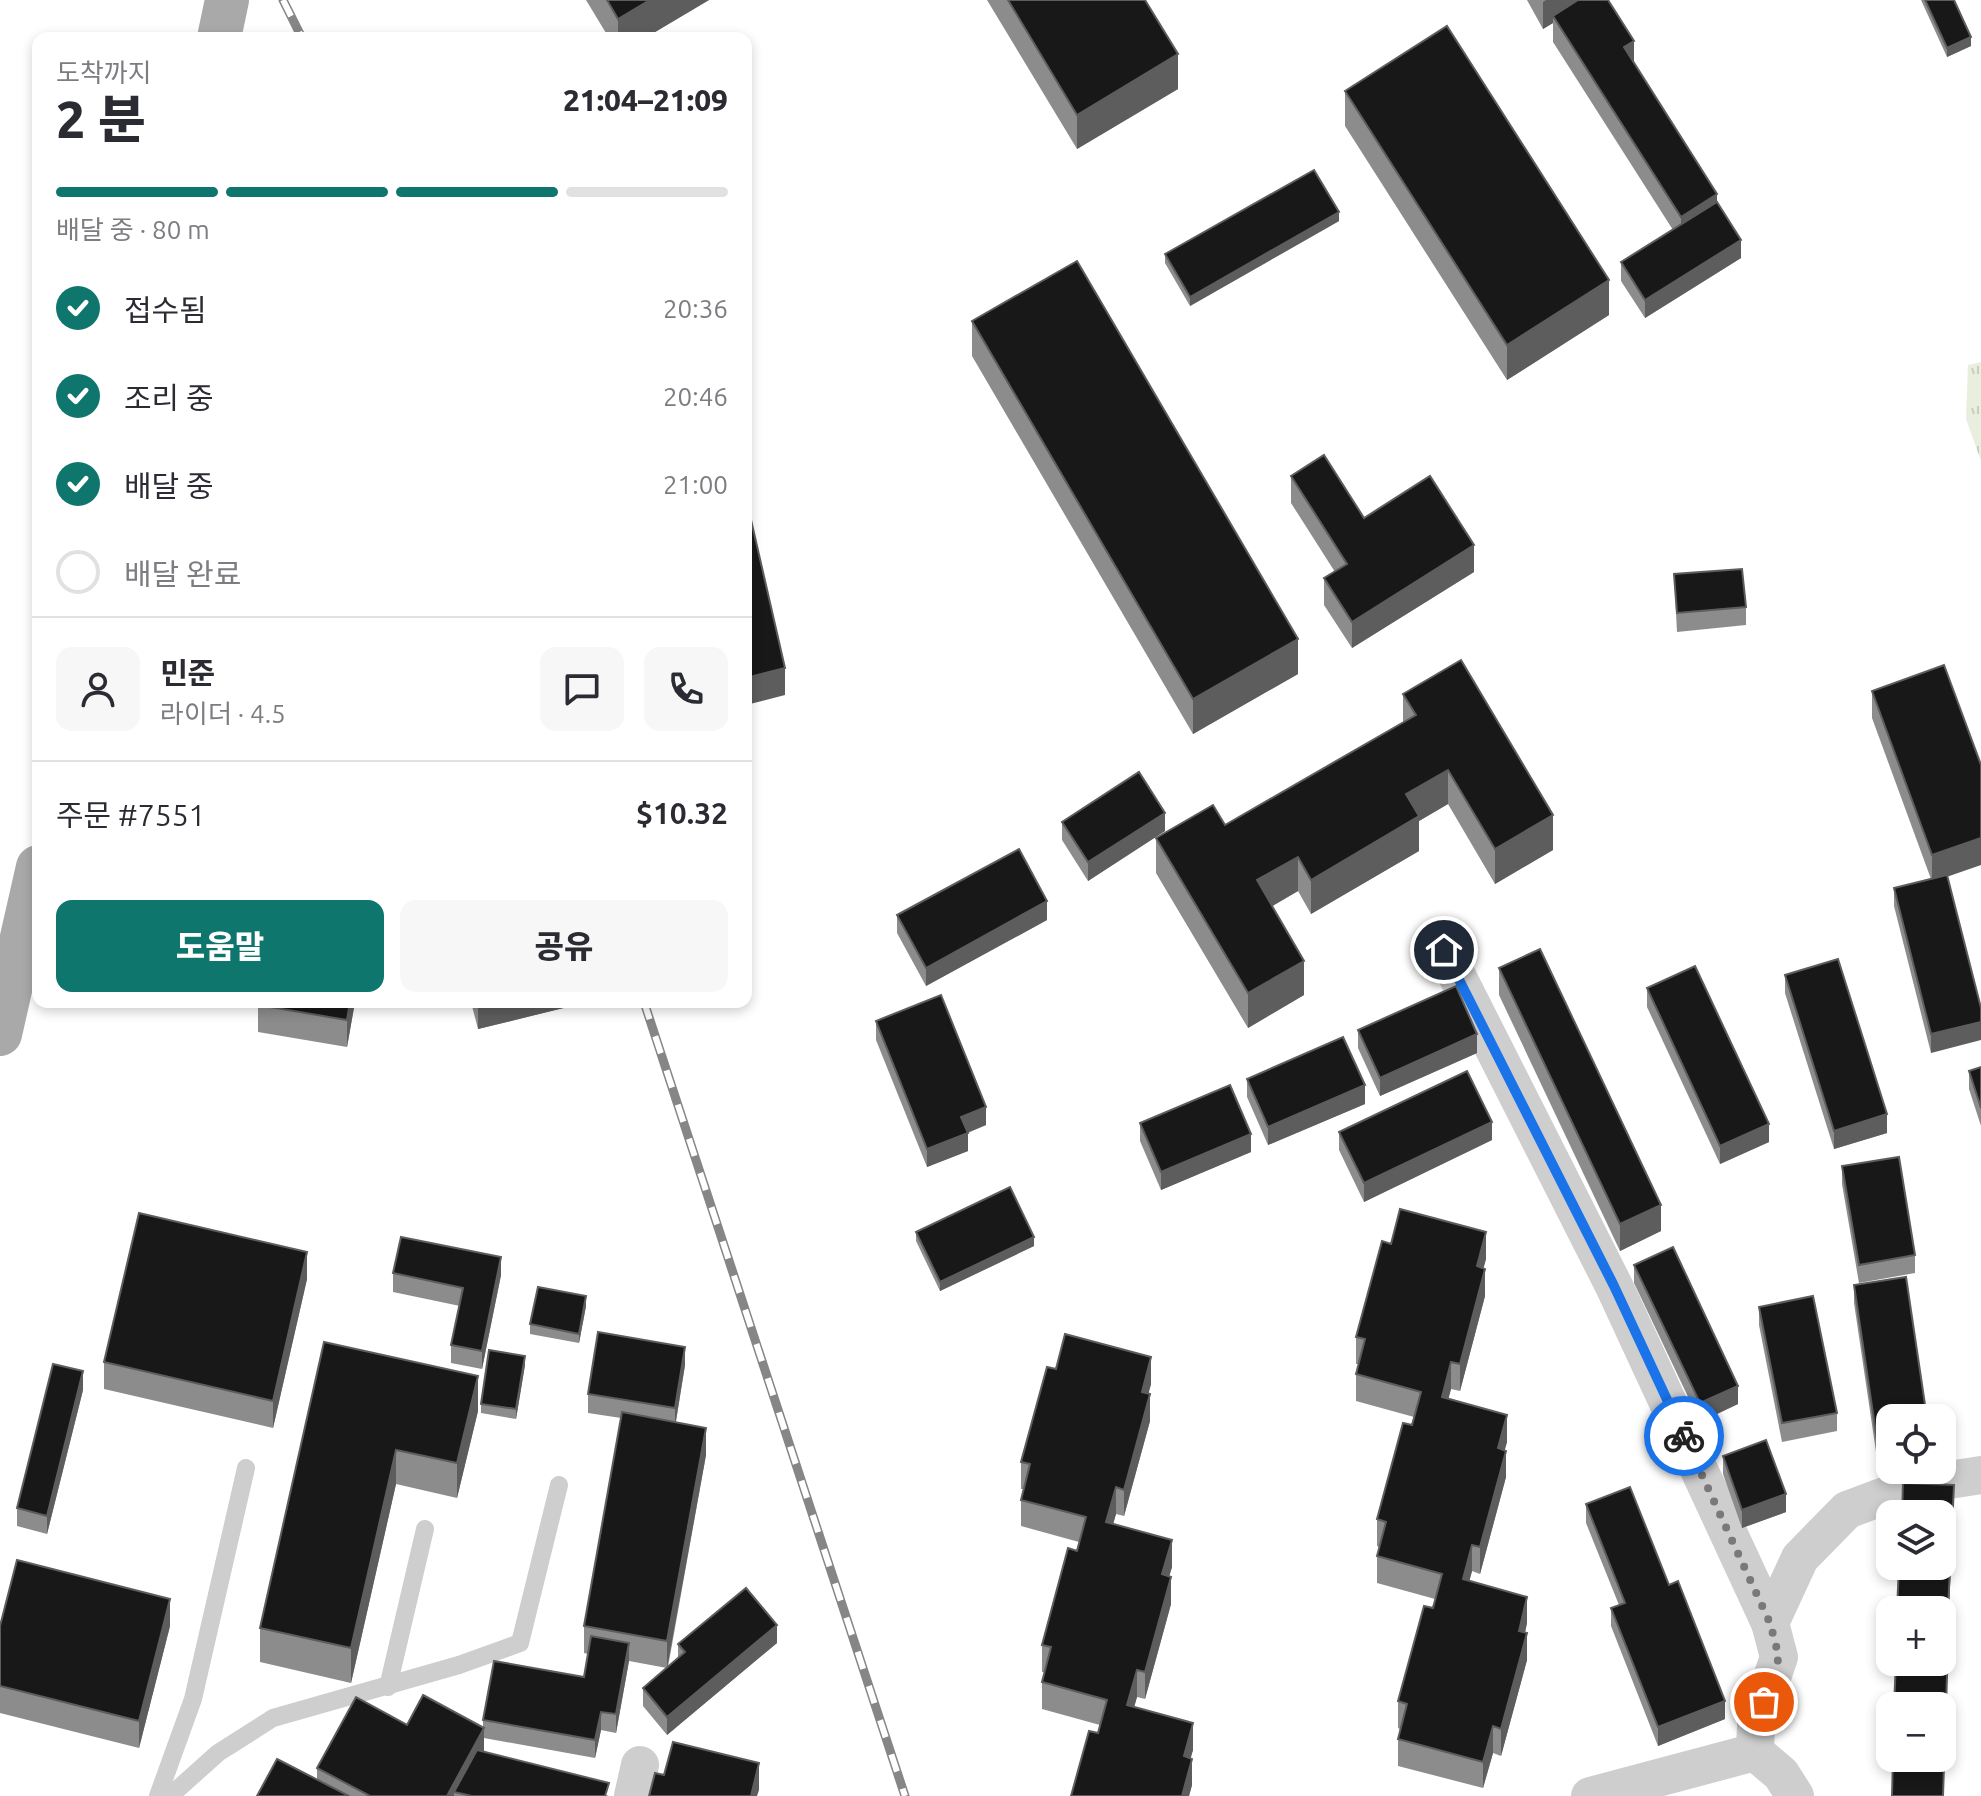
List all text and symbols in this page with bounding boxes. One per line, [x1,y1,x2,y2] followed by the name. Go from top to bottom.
[56,58,152,87] text: 도착까지
[563,83,728,117] text: 21:04–21:09
[56,90,146,148] text: 2 분
[56,215,210,244] text: 배달 중 · 80 m
[56,286,100,330] icon: check
[124,293,207,327] text: 접수됨
[663,294,728,323] text: 20:36
[56,374,100,418] icon: check
[124,381,214,415] text: 조리 중
[663,382,728,411] text: 20:46
[56,462,100,506] icon: check
[124,469,214,503] text: 배달 중
[663,470,728,499] text: 21:00
[124,557,241,591] text: 배달 완료
[56,647,140,731] button: person
[540,647,624,731] button: chat
[644,647,728,731] button: phone
[160,656,215,690] text: 민준
[160,699,286,728] text: 라이더 · 4.5
[636,796,728,830] text: $10.32
[56,798,206,832] text: 주문 #7551
[56,900,384,992] button: 도움말
[400,900,728,992] button: 공유
[1410,916,1478,984] pin
[1422,928,1466,972] icon: home
[1644,1396,1724,1476] courier
[1876,1404,1956,1772] map controls
[1876,1404,1956,1484] button: locate
[1662,1414,1706,1458] icon: bike
[1876,1500,1956,1580] button: layers
[1876,1596,1956,1676] button: +
[1730,1668,1798,1736] pin
[1742,1680,1786,1724] icon: bag
[1876,1692,1956,1772] button: −

